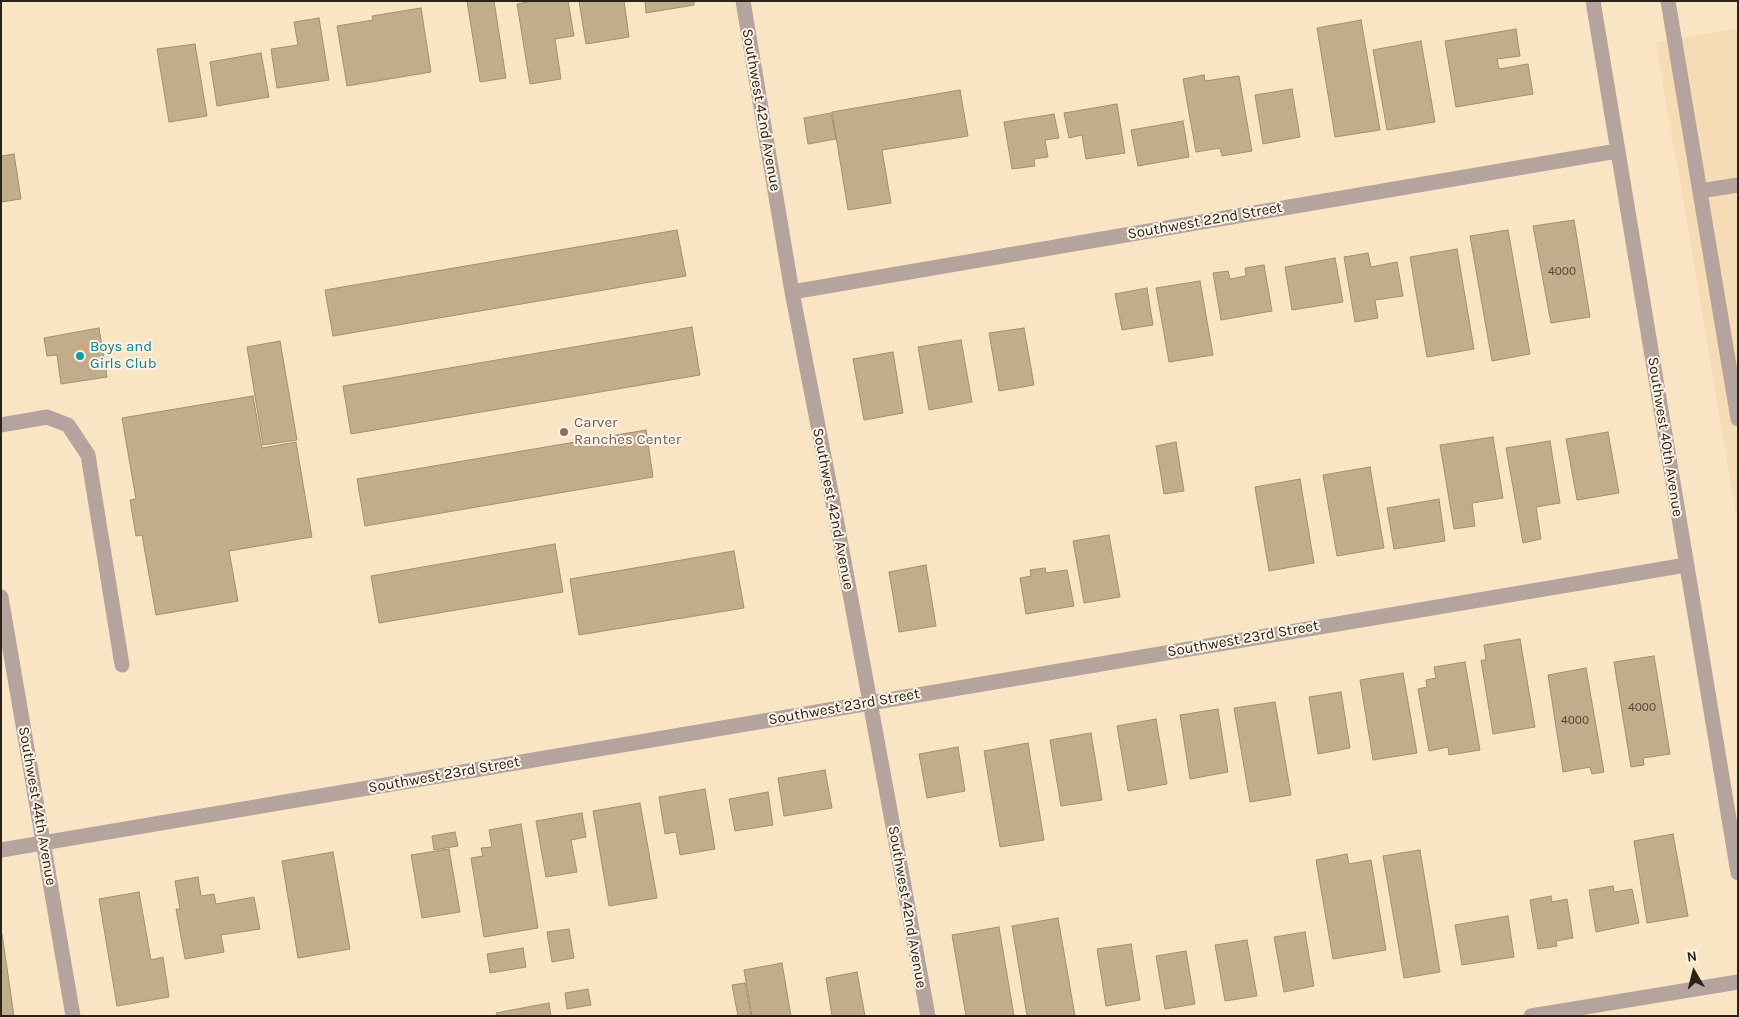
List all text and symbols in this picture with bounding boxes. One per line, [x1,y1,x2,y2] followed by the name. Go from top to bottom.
[738,27,784,193] street label: Southwest 42nd Avenue
[1126,199,1284,243] street label: Southwest 22nd Street
[1548,265,1576,279] house number: 4000
[90,338,157,373] place label: Boys and Girls Club
[74,350,86,362] marker: Boys and Girls Club
[1643,356,1687,518] street label: Southwest 40th Avenue
[574,414,681,449] place label: Carver Ranches Center
[558,426,570,438] marker: Carver Ranches Center
[808,426,858,592] street label: Southwest 42nd Avenue
[1166,617,1320,661] street label: Southwest 23rd Street
[767,685,921,729] street label: Southwest 23rd Street
[1628,701,1656,715] house number: 4000
[1561,714,1589,728] house number: 4000
[14,725,60,887] street label: Southwest 44th Avenue
[367,753,521,797] street label: Southwest 23rd Street
[884,824,930,990] street label: Southwest 42nd Avenue
[1669,947,1719,997] north arrow
[1686,948,1698,966] text: N

